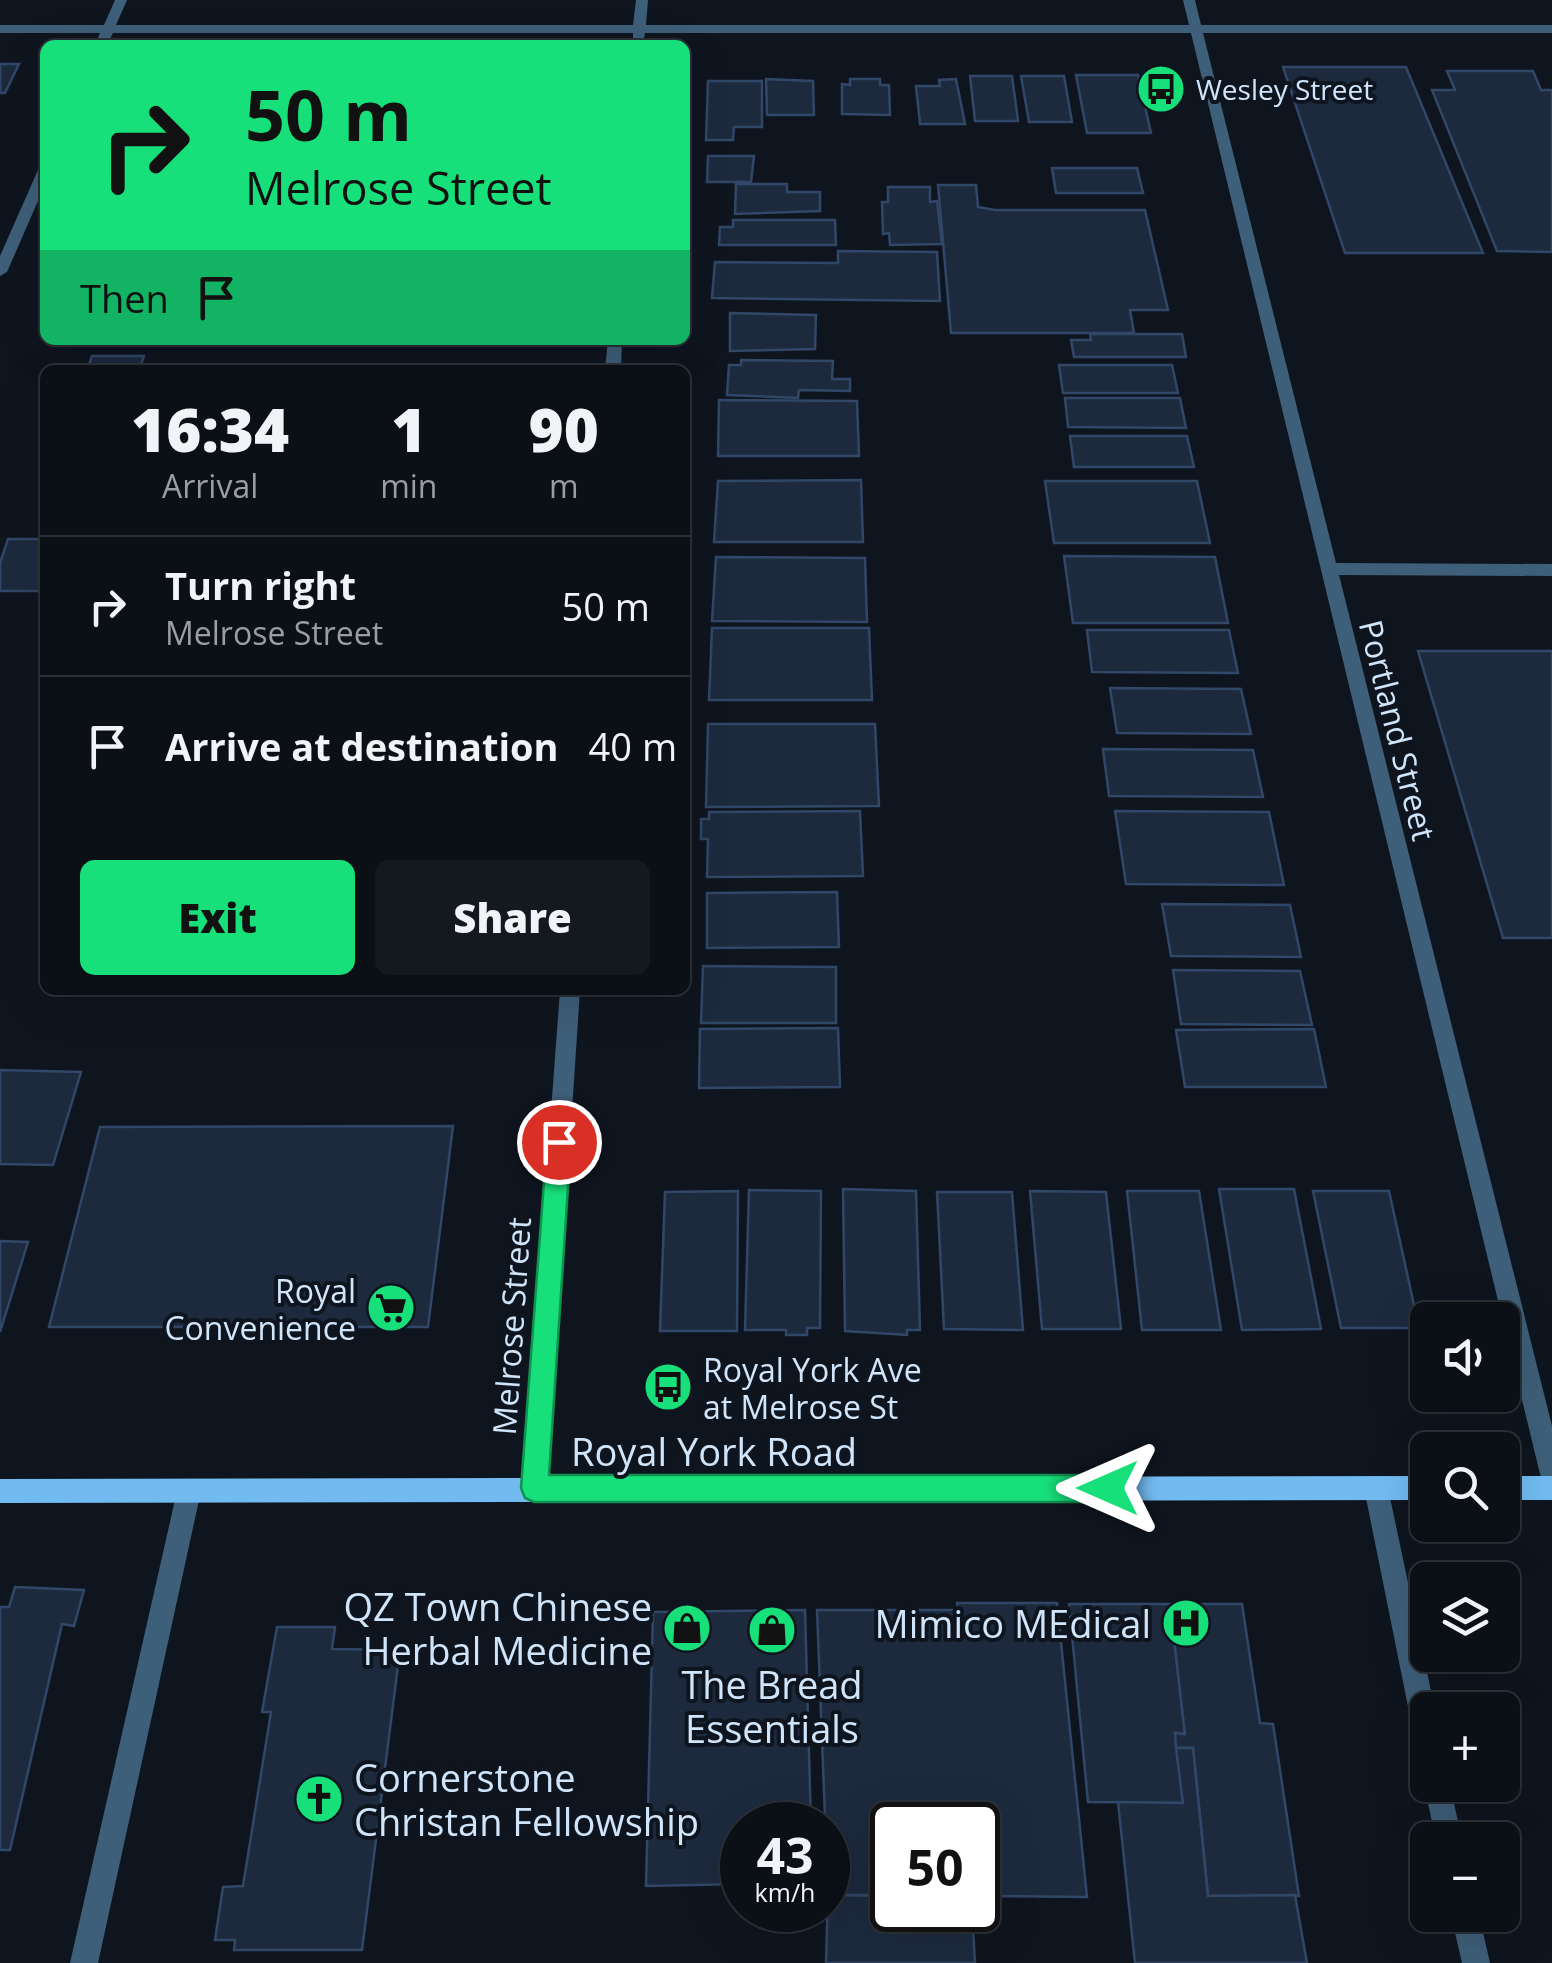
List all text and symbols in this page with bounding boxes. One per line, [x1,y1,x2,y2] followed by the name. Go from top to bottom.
[1135,63,1187,115] bus stop icon: Wesley Street
[245,66,412,162] text: 50 m
[1196,70,1373,108] place label: Wesley Street
[80,80,210,210] icon: right
[245,157,552,218] text: Melrose Street
[189,270,244,325] icon: arrive
[80,272,169,324] text: Then
[131,388,289,470] text: 16:34
[391,388,426,470] text: 1
[529,388,599,470] text: 90
[162,464,258,507] text: Arrival
[380,464,437,507] text: min
[549,464,579,507] text: m
[165,559,356,611] text: Turn right
[80,579,135,634] icon: right
[561,580,650,632] text: 50 m
[165,611,383,654] text: Melrose Street
[1350,615,1446,845] street label: Portland Street
[80,719,135,774] icon: arrive
[165,720,559,772] text: Arrive at destination
[589,720,677,772] text: 40 m
[80,860,355,975] button: Exit
[375,860,650,975] button: Share
[517,1100,602,1185] pin
[532,1115,587,1170] icon: arrive
[482,1216,540,1436] street label: Melrose Street
[164,1269,356,1349] place label: Royal Convenience
[365,1282,417,1334] supermarket icon: Royal Convenience
[1410,1302,1520,1932] map controls
[1410,1302,1520,1412] button: sound
[703,1348,922,1428] place label: Royal York Ave at Melrose St
[642,1361,694,1413] bus stop icon: Royal York Ave at Melrose St
[571,1425,857,1477] street label: Royal York Road
[1410,1432,1520,1542] button: search
[1056,1436,1160,1540] position arrow
[1410,1562,1520,1672] button: layers
[343,1580,652,1676] place label: QZ Town Chinese Herbal Medicine
[874,1597,1151,1649] place label: Mimico MEdical
[1160,1597,1212,1649] hospital icon: Mimico MEdical
[661,1602,713,1654] shop icon: QZ Town Chinese Herbal Medicine
[746,1604,798,1656] shop icon: The Bread Essentials
[681,1658,863,1754] place label: The Bread Essentials
[1410,1692,1520,1802] button: +
[354,1751,699,1847] place label: Cornerstone Christan Fellowship
[293,1773,345,1825] church icon: Cornerstone Christan Fellowship
[870,1802,1000,1932] speed limit sign: 50
[756,1821,814,1889] text: 43
[1410,1822,1520,1932] button: −
[755,1875,815,1909] text: km/h

